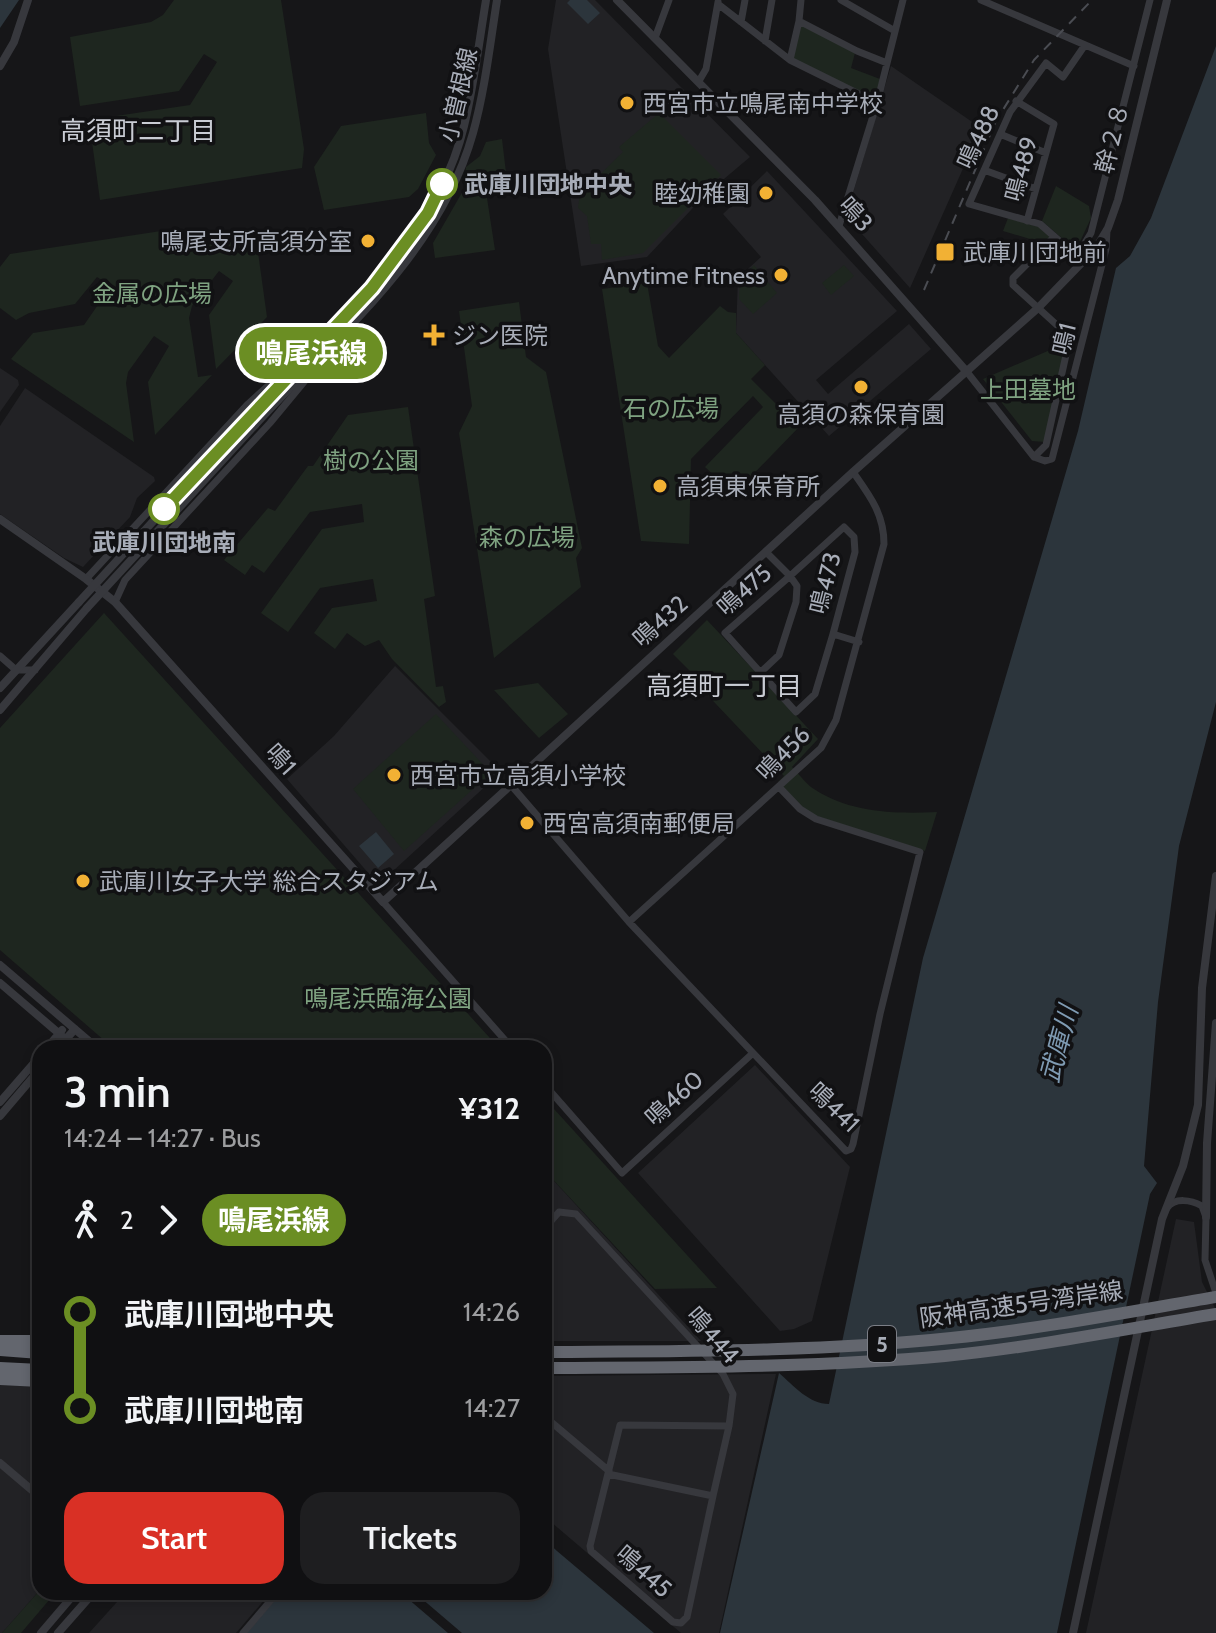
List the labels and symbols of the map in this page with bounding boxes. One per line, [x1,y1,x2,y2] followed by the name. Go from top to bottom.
[433,45,483,145] street label: 小曽根線
[643,89,883,118] place label: 西宮市立鳴尾南中学校
[618,94,636,112] marker: 西宮市立鳴尾南中学校
[1089,100,1135,176] street label: 幹２８
[951,101,1005,173] street label: 鳴488
[60,115,216,147] district label: 高須町二丁目
[998,133,1044,205] street label: 鳴489
[427,169,457,199] marker: 武庫川団地中央
[464,170,632,199] place label: 武庫川団地中央
[654,179,750,208] place label: 睦幼稚園
[757,184,775,202] marker: 睦幼稚園
[833,191,879,237] street label: 鳴3
[160,227,352,256] place label: 鳴尾支所高須分室
[359,232,377,250] marker: 鳴尾支所高須分室
[963,238,1107,267] place label: 武庫川団地前
[934,241,956,263] marker: 武庫川団地前
[602,261,765,290] place label: Anytime Fitness
[772,266,790,284] marker: Anytime Fitness
[92,279,212,308] park label: 金属の広場
[1046,320,1082,358] street label: 鳴1
[452,321,548,350] place label: ジン医院
[423,324,445,346] marker: ジン医院
[255,327,367,379] line badge: 鳴尾浜線
[980,375,1076,404] park label: 上田墓地
[852,378,870,396] marker: 高須の森保育園
[623,394,719,423] park label: 石の広場
[777,400,945,429] place label: 高須の森保育園
[323,446,419,475] park label: 樹の公園
[676,472,820,501] place label: 高須東保育所
[651,477,669,495] marker: 高須東保育所
[149,494,179,524] marker: 武庫川団地南
[479,523,575,552] park label: 森の広場
[92,528,236,557] place label: 武庫川団地南
[803,549,847,617] street label: 鳴473
[711,558,777,622] street label: 鳴475
[627,589,693,653] street label: 鳴432
[646,670,802,702] district label: 高須町一丁目
[750,720,816,786] street label: 鳴456
[260,737,302,781] street label: 鳴1
[410,761,626,790] place label: 西宮市立高須小学校
[385,766,403,784] marker: 西宮市立高須小学校
[543,809,735,838] place label: 西宮高須南郵便局
[518,814,536,832] marker: 西宮高須南郵便局
[99,867,439,896] place label: 武庫川女子大学 総合スタジアム
[74,872,92,890] marker: 武庫川女子大学 総合スタジアム
[304,984,472,1013] park label: 鳴尾浜臨海公園
[1033,999,1085,1086] water label: 武庫川
[639,1064,709,1132] street label: 鳴460
[802,1076,866,1138] street label: 鳴441
[917,1275,1125,1333] street label: 阪神高速5号湾岸線
[681,1301,746,1369] street label: 鳴444
[868,1326,896,1362] road number: 5
[610,1539,678,1603] street label: 鳴445

